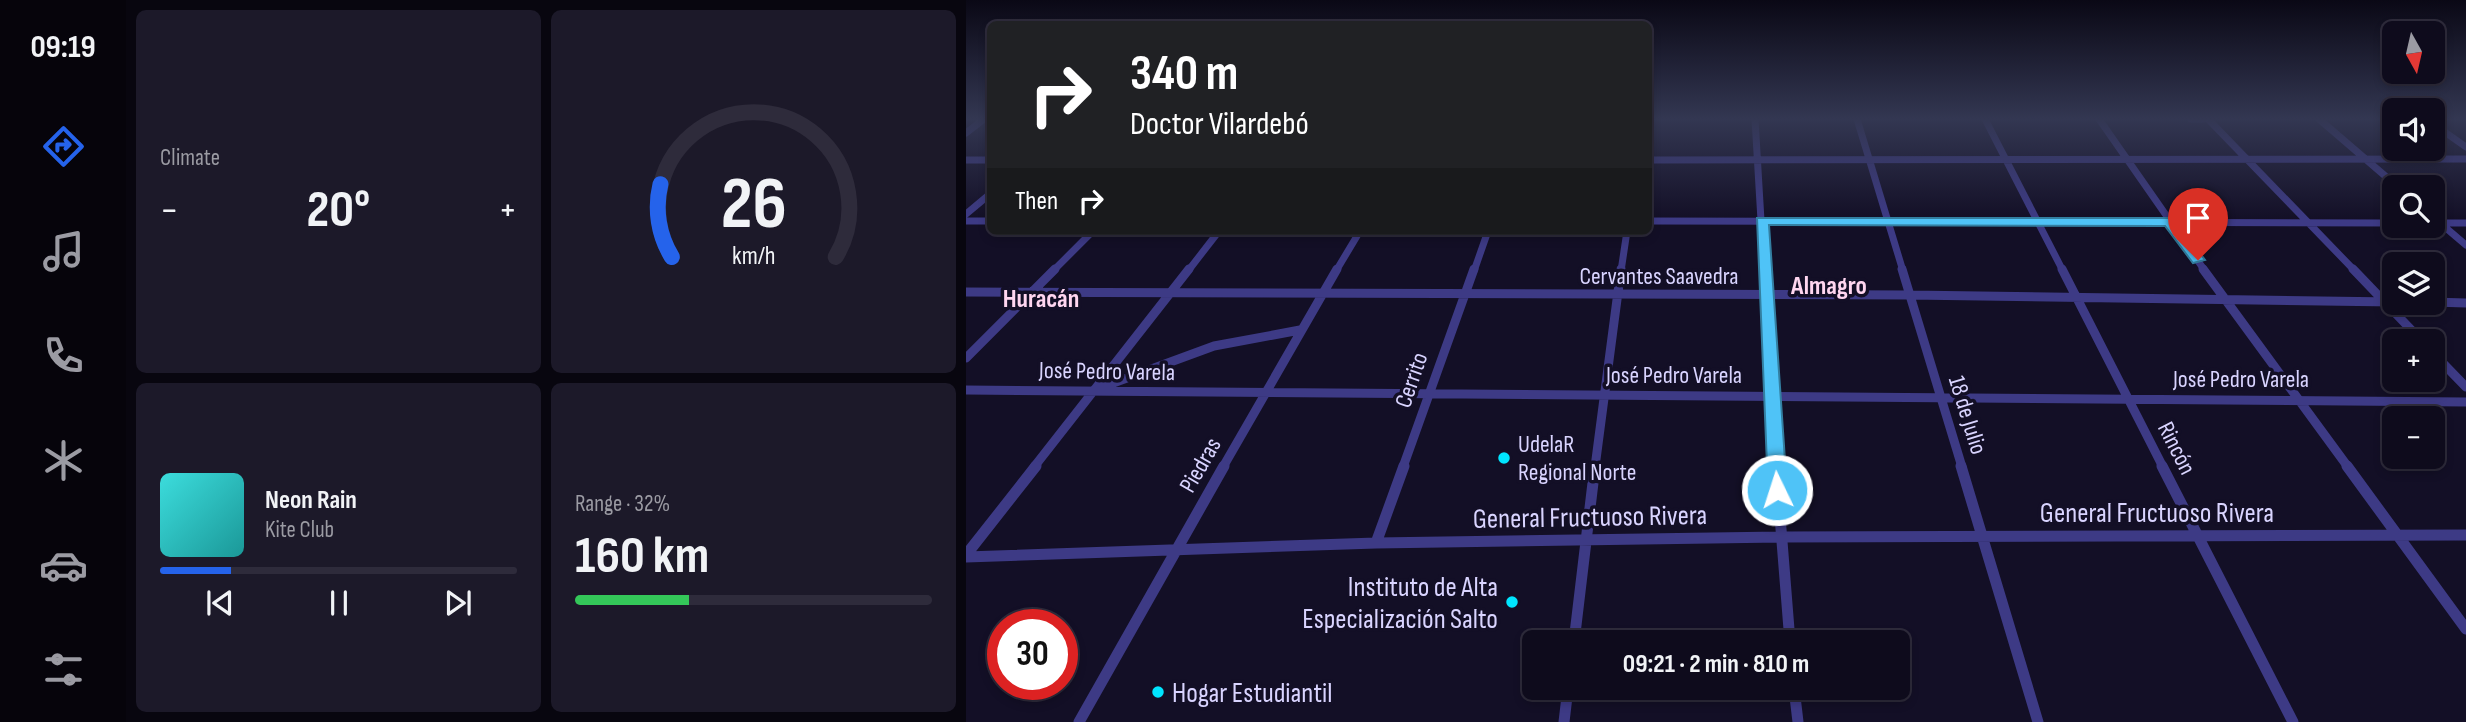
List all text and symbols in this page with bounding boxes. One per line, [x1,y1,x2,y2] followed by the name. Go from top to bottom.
[2382,21,2445,84] north arrow
[2382,21,2445,469] map controls
[30,28,96,67] text: 09:19
[1130,45,1238,104] text: 340 m
[1015,49,1106,140] icon: right
[2382,98,2445,161] button: sound
[1130,105,1309,144] text: Doctor Vilardebó
[39,122,88,171] icon: directions
[160,144,220,172] text: Climate
[720,162,787,250] text: 26
[2382,175,2445,238] button: search
[307,179,370,242] text: 20°
[1072,182,1110,220] icon: right
[1015,186,1058,217] text: Then
[160,188,179,233] text: −
[498,188,517,233] text: +
[2168,188,2228,260] pin
[2179,199,2217,237] icon: arrive
[39,227,88,276] icon: music
[732,241,775,272] text: km/h
[2382,252,2445,315] button: layers
[1579,262,1739,291] street label: Cervantes Saavedra
[1790,271,1867,302] district label: Almagro
[1003,284,1079,315] district label: Huracán
[2382,329,2445,392] button: +
[39,331,88,380] icon: phone
[1389,349,1434,412] street label: Cerrito
[1038,356,1175,387] street label: José Pedro Varela
[1605,361,1742,390] street label: José Pedro Varela
[2172,365,2309,394] street label: José Pedro Varela
[1942,372,1993,458] street label: 18 de Julio
[2382,406,2445,469] button: −
[2151,417,2202,480] street label: Rincón
[1518,430,1636,487] place label: UdelaR Regional Norte
[1173,433,1228,498] street label: Piedras
[39,436,88,485] icon: climate
[1496,450,1512,466] marker: UdelaR Regional Norte
[1740,453,1814,527] position arrow
[265,485,357,516] text: Neon Rain
[575,490,670,518] text: Range · 32%
[2040,497,2274,530] street label: General Fructuoso Rivera
[1473,499,1707,536] street label: General Fructuoso Rivera
[265,516,334,544] text: Kite Club
[575,525,709,588] text: 160 km
[39,541,88,590] icon: car
[1302,571,1498,636] place label: Instituto de Alta Especialización Salto
[201,584,239,622] icon: previous
[320,584,358,622] icon: pause
[439,584,477,622] icon: next
[1504,594,1520,610] marker: Instituto de Alta Especialización Salto
[987,609,1078,700] speed limit sign: 30
[39,645,88,694] icon: filters
[1623,649,1809,680] text: 09:21 · 2 min · 810 m
[1172,677,1332,710] place label: Hogar Estudiantil
[1150,684,1166,700] marker: Hogar Estudiantil

